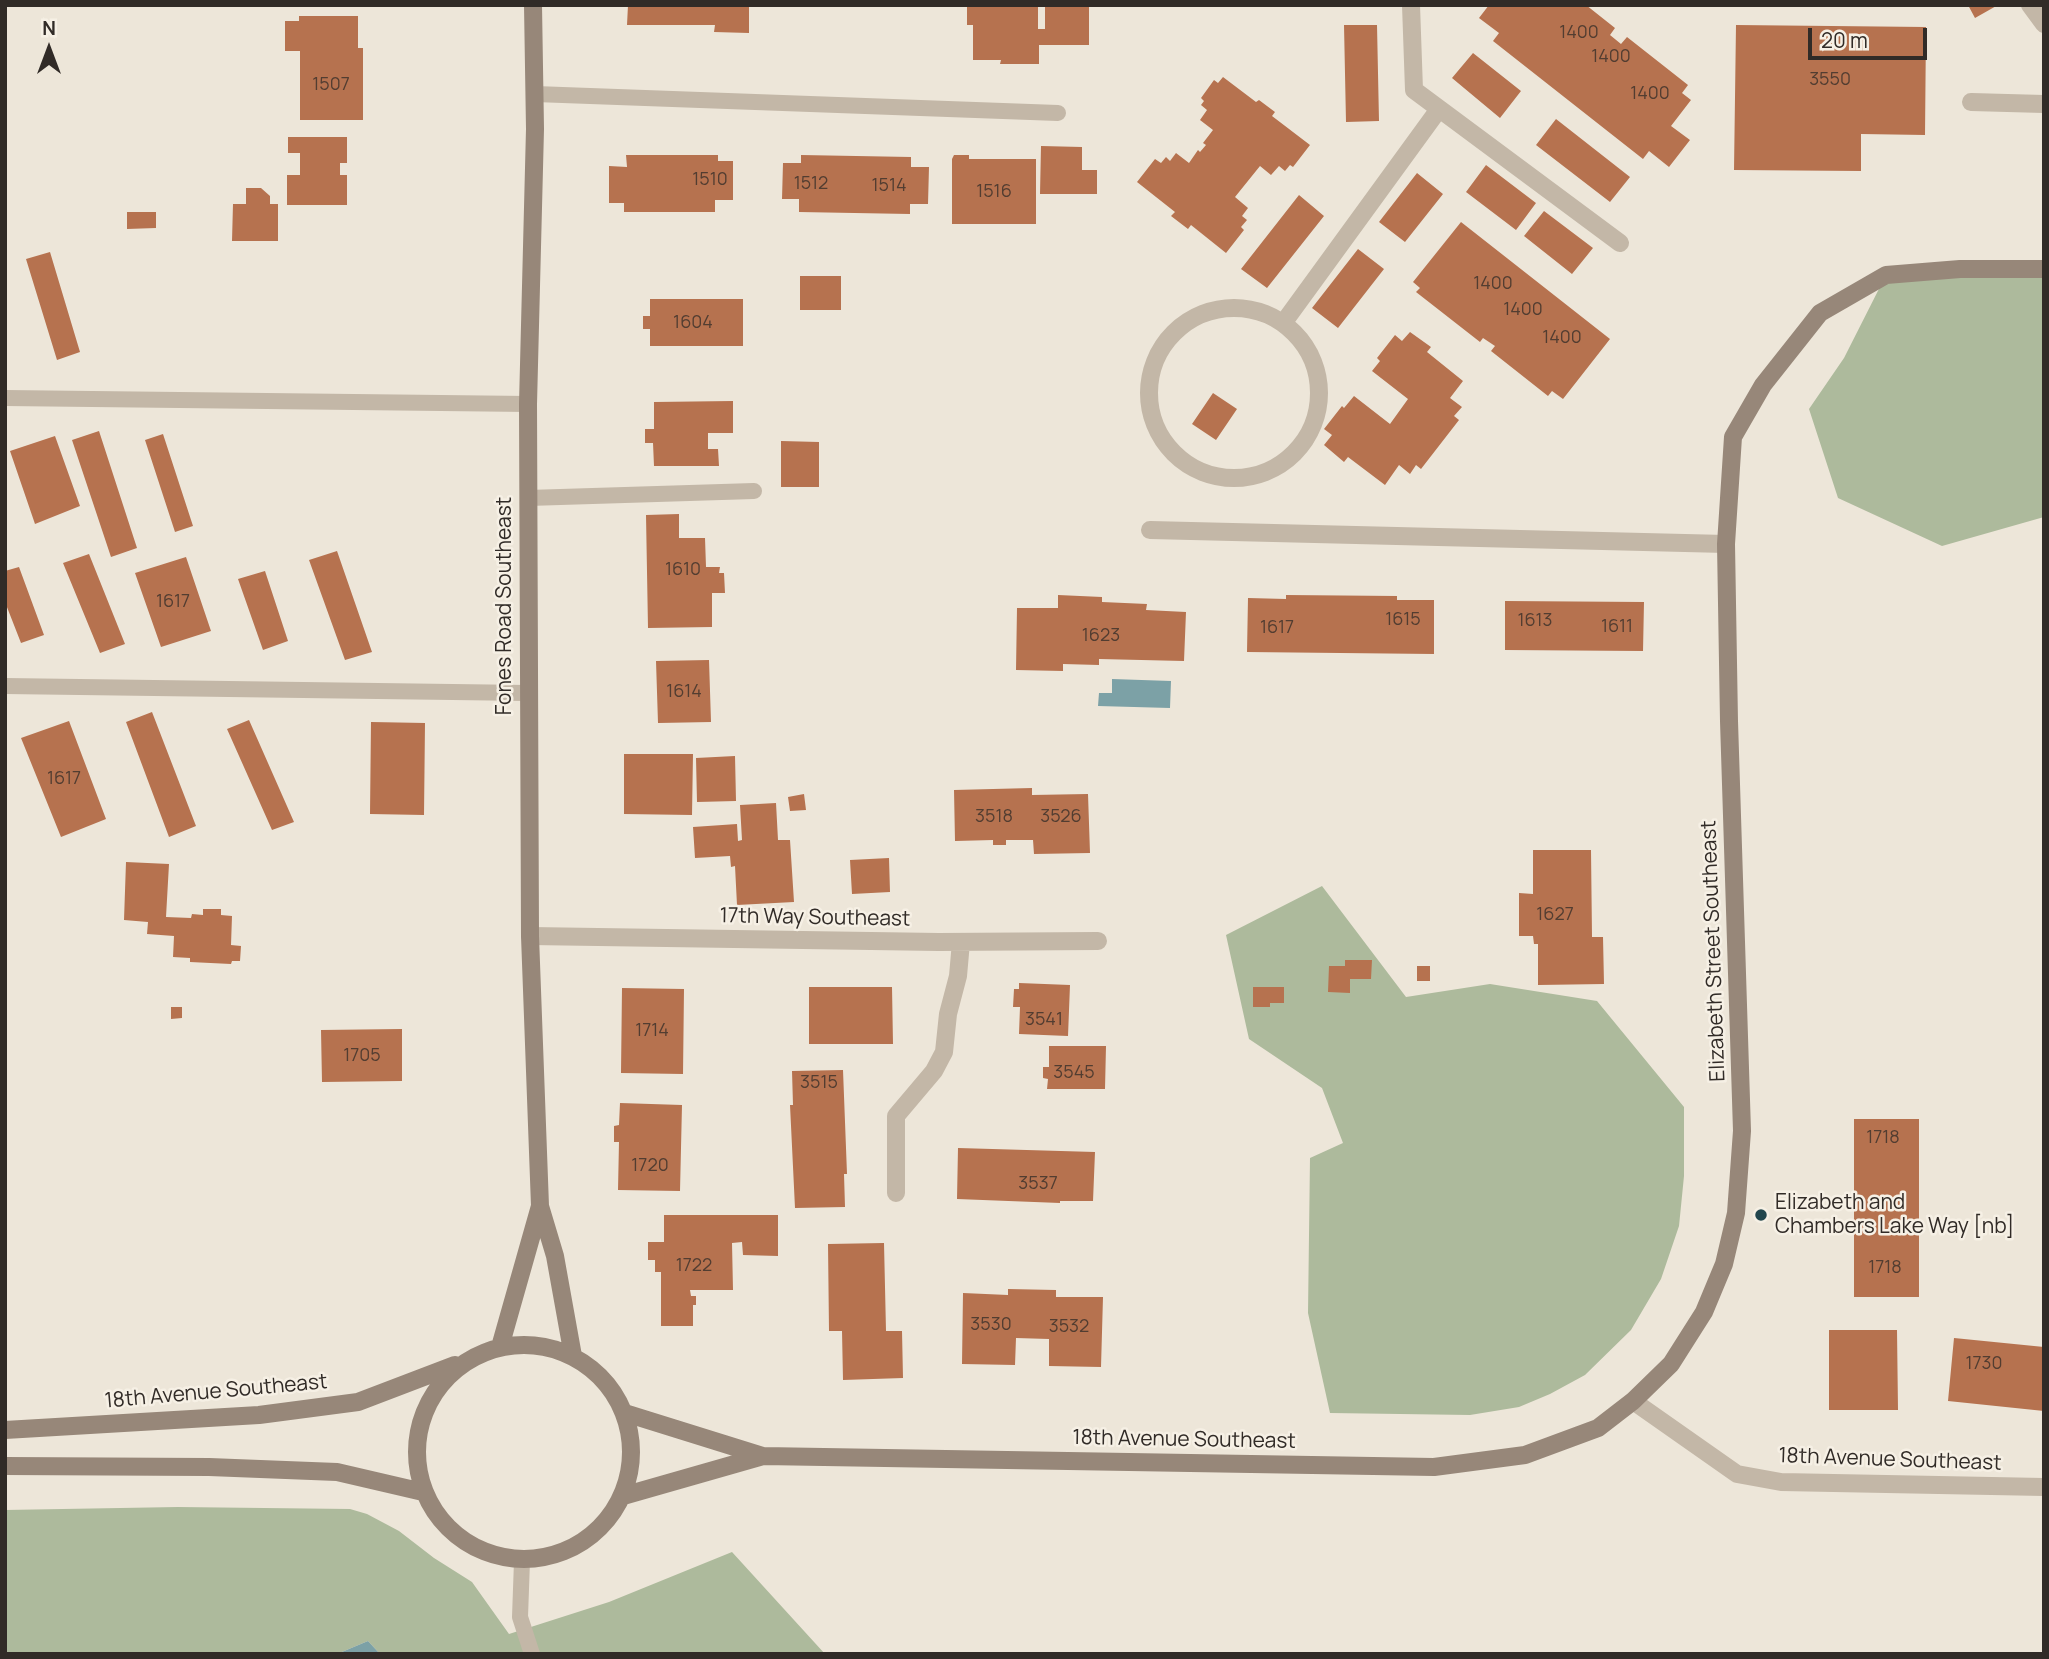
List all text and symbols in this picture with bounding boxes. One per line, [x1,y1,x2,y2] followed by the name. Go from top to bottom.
[14,14,84,84] north arrow
[1811,14,1930,58] scale bar
[42,15,56,41] text: N
[1559,22,1599,44] house number: 1400
[1821,26,1868,54] text: 20 m
[1591,46,1631,68] house number: 1400
[1809,69,1851,91] house number: 3550
[312,74,350,96] house number: 1507
[1630,83,1670,105] house number: 1400
[692,169,728,191] house number: 1510
[794,173,828,195] house number: 1512
[871,175,907,197] house number: 1514
[976,181,1012,203] house number: 1516
[1473,273,1513,295] house number: 1400
[1503,299,1543,321] house number: 1400
[673,312,713,334] house number: 1604
[1542,327,1582,349] house number: 1400
[492,497,518,715] street label: Fones Road Southeast
[665,559,701,581] house number: 1610
[156,591,190,613] house number: 1617
[1385,609,1421,631] house number: 1615
[1518,610,1552,632] house number: 1613
[1601,616,1633,638] house number: 1611
[1260,617,1294,639] house number: 1617
[1082,625,1120,647] house number: 1623
[666,681,702,703] house number: 1614
[47,768,81,790] house number: 1617
[975,806,1013,828] house number: 3518
[1040,806,1082,828] house number: 3526
[1697,820,1731,1082] street label: Elizabeth Street Southeast
[719,904,911,932] street label: 17th Way Southeast
[1536,904,1574,926] house number: 1627
[1025,1009,1063,1031] house number: 3541
[635,1020,669,1042] house number: 1714
[343,1045,381,1067] house number: 1705
[1053,1062,1095,1084] house number: 3545
[800,1072,838,1094] house number: 3515
[1866,1127,1900,1149] house number: 1718
[631,1155,669,1177] house number: 1720
[1018,1173,1058,1195] house number: 3537
[1775,1190,2014,1240] place label: Elizabeth and Chambers Lake Way [nb]
[1753,1207,1769,1223] marker: Elizabeth and Chambers Lake Way [nb]
[676,1255,712,1277] house number: 1722
[1868,1257,1902,1279] house number: 1718
[970,1314,1012,1336] house number: 3530
[1049,1316,1089,1338] house number: 3532
[1966,1353,2002,1375] house number: 1730
[104,1370,328,1414] street label: 18th Avenue Southeast
[1072,1425,1296,1455] street label: 18th Avenue Southeast
[1778,1444,2002,1476] street label: 18th Avenue Southeast

